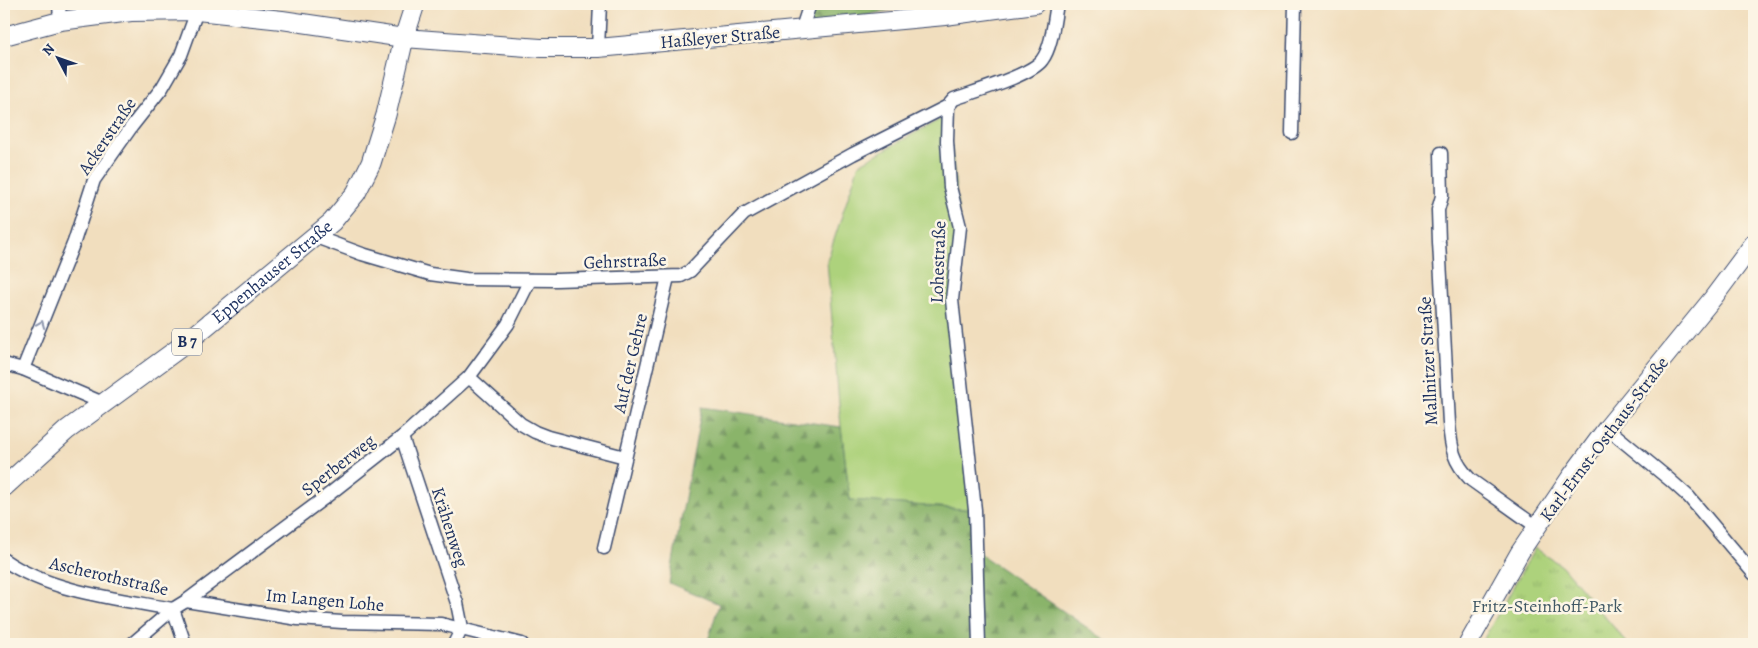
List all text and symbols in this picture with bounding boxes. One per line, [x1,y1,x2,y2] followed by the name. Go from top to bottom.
[659,20,781,54] street label: Haßleyer Straße
[32,32,82,82] north arrow
[38,40,59,60] text: N
[72,93,142,180] street label: Ackerstraße
[206,214,338,329] street label: Eppenhauser Straße
[925,220,951,304] street label: Lohestraße
[583,248,667,274] street label: Gehrstraße
[1413,296,1443,426] street label: Mallnitzer Straße
[607,311,653,416] street label: Auf der Gehre
[35,320,46,329] one-way arrow
[172,328,202,356] road number: B 7
[1534,352,1674,526] street label: Karl-Ernst-Osthaus-Straße
[296,429,380,501] street label: Sperberweg
[426,484,474,570] street label: Krähenweg
[46,550,171,601] street label: Ascherothstraße
[265,583,385,617] street label: Im Langen Lohe
[1472,594,1622,618] park label: Fritz-Steinhoff-Park

